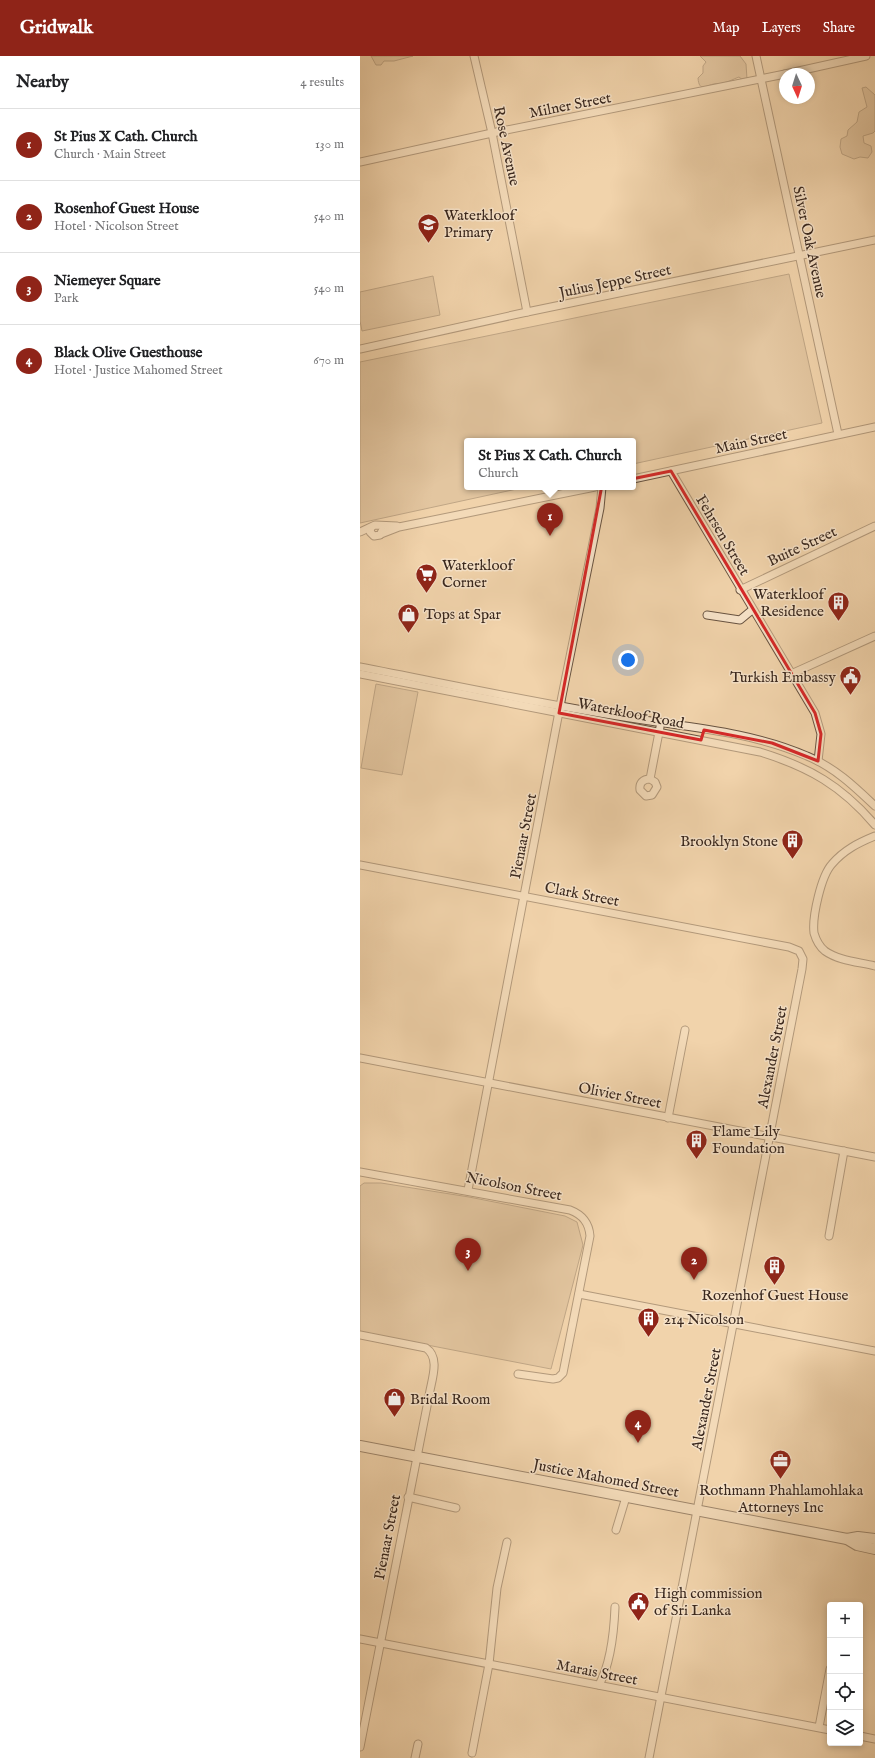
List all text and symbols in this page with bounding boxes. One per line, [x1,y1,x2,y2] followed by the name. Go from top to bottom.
[20,16,93,40] text: Gridwalk
[713,19,740,37] text: Map
[762,19,801,37] text: Layers
[823,19,855,37] text: Share
[779,68,815,104] north arrow
[16,72,69,93] text: Nearby
[300,74,344,91] text: 4 results
[527,88,613,123] street label: Milner Street
[489,105,524,188] street label: Rose Avenue
[54,127,198,146] text: St Pius X Cath. Church
[27,136,31,153] text: 1
[315,136,344,153] text: 130 m
[54,146,166,163] text: Church · Main Street
[788,184,831,300] street label: Silver Oak Avenue
[54,199,199,218] text: Rosenhof Guest House
[444,206,518,242] place label: Waterkloof Primary
[26,208,32,225] text: 2
[314,208,344,225] text: 540 m
[416,211,442,244] school or university icon: Waterkloof Primary
[54,218,179,235] text: Hotel · Nicolson Street
[555,260,673,303] street label: Julius Jeppe Street
[54,271,161,290] text: Niemeyer Square
[27,280,31,297] text: 3
[314,280,344,297] text: 540 m
[54,290,79,307] text: Park
[54,343,202,362] text: Black Olive Guesthouse
[26,352,32,369] text: 4
[313,352,344,369] text: 670 m
[54,362,223,379] text: Hotel · Justice Mahomed Street
[713,425,789,458] street label: Main Street
[464,438,636,490] popup
[478,446,622,465] text: St Pius X Cath. Church
[478,465,518,482] text: Church
[691,492,754,579] street label: Fehrsen Street
[537,503,563,536] pin: 1
[765,522,840,571] street label: Buite Street
[442,556,516,592] place label: Waterkloof Corner
[414,561,440,594] supermarket icon: Waterkloof Corner
[753,585,827,621] place label: Waterkloof Residence
[826,590,852,623] building icon: Waterkloof Residence
[395,601,421,634] shop icon: Tops at Spar
[424,605,502,624] place label: Tops at Spar
[618,650,638,670] your location
[838,664,864,697] public building icon: Turkish Embassy
[730,668,837,687] place label: Turkish Embassy
[576,694,687,733] street label: Waterkloof Road
[506,792,541,880] street label: Pienaar Street
[780,828,806,861] building icon: Brooklyn Stone
[680,832,778,851] place label: Brooklyn Stone
[543,878,621,911] street label: Clark Street
[753,1004,792,1111] street label: Alexander Street
[577,1078,663,1113] street label: Olivier Street
[712,1122,785,1158] place label: Flame Lily Foundation
[684,1127,710,1160] building icon: Flame Lily Foundation
[464,1168,563,1205] street label: Nicolson Street
[455,1238,481,1271] pin: 3
[681,1247,707,1280] pin: 2
[762,1253,788,1286] building icon: Rozenhof Guest House
[702,1286,849,1305] place label: Rozenhof Guest House
[635,1306,661,1339] building icon: 214 Nicolson
[664,1310,744,1329] place label: 214 Nicolson
[687,1346,726,1453] street label: Alexander Street
[382,1386,408,1419] shop icon: Bridal Room
[410,1390,491,1409] place label: Bridal Room
[625,1410,651,1443] pin: 4
[768,1448,794,1481] office icon: Rothmann Phahlamohlaka Attorneys Inc
[529,1455,680,1502] street label: Justice Mahomed Street
[699,1481,864,1517] place label: Rothmann Phahlamohlaka Attorneys Inc
[370,1493,405,1581] street label: Pienaar Street
[654,1584,763,1620] place label: High commission of Sri Lanka
[625,1589,651,1622] public building icon: High commission of Sri Lanka
[827,1602,863,1746] map controls
[827,1602,863,1638] button: +
[827,1638,863,1674] button: −
[555,1655,639,1690] street label: Marais Street
[827,1674,863,1710] button: locate
[827,1710,863,1746] button: layers

